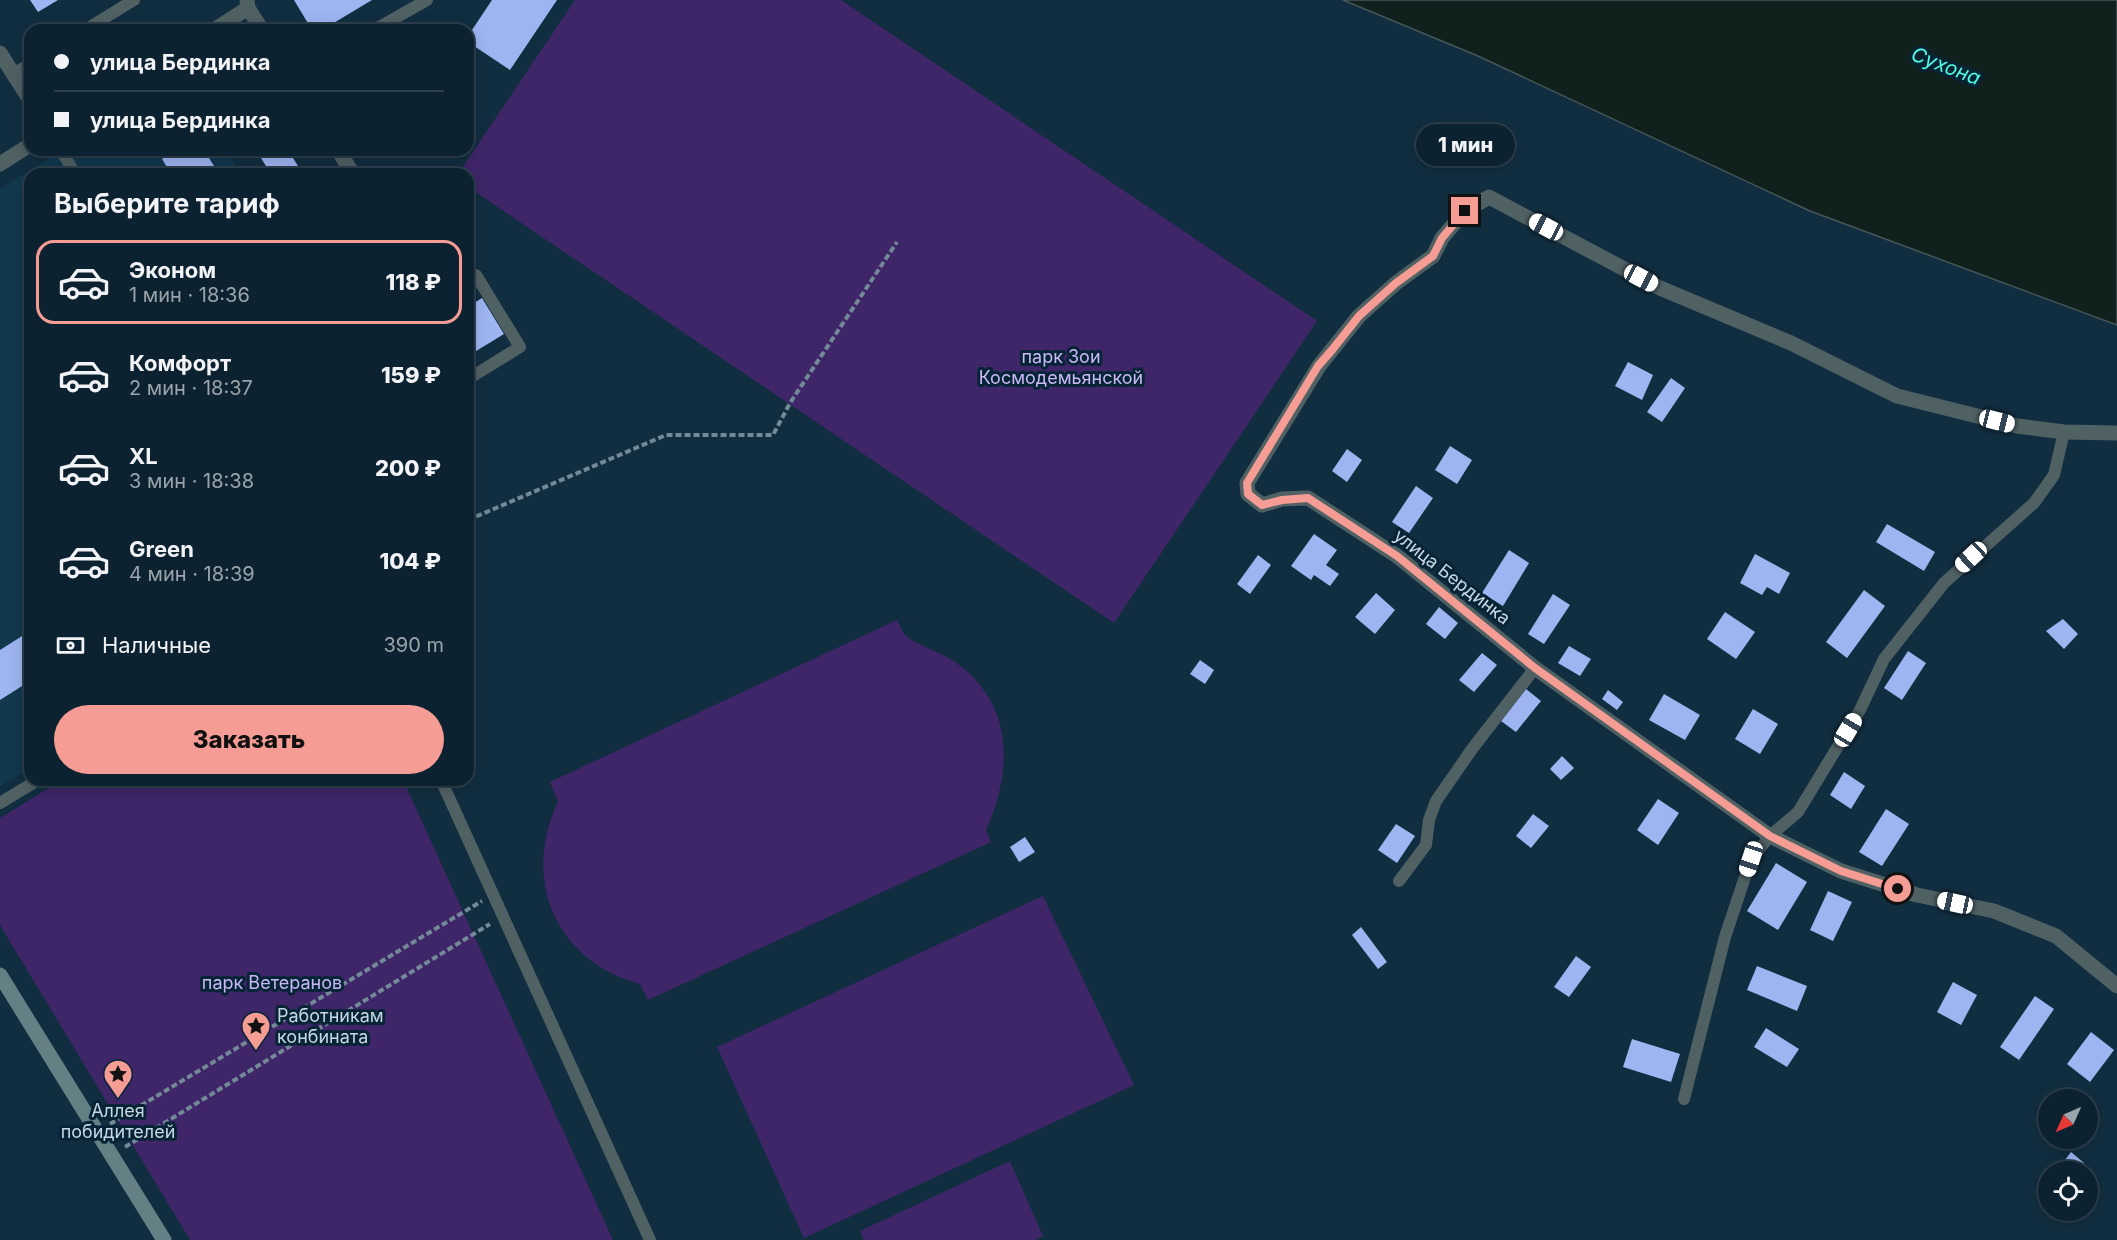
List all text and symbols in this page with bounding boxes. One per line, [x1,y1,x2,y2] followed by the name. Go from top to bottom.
[1908,42,1984,90] water label: Сухона
[90,49,271,75] text: улица Бердинка
[90,107,271,133] text: улица Бердинка
[1416,124,1514,166] callout: 1 мин
[1438,133,1493,157] text: 1 мин
[54,187,280,220] text: Выберите тариф
[1451,197,1478,224] route end
[1526,211,1566,243] car
[57,255,111,309] icon: car
[129,257,216,283] text: Эконом
[1621,262,1661,294] car
[385,269,441,295] text: 118 ₽
[129,283,250,307] text: 1 мин · 18:36
[979,346,1143,388] park label: парк Зои Космодемьянской
[57,348,111,402] icon: car
[129,350,231,376] text: Комфорт
[381,362,441,388] text: 159 ₽
[129,376,253,400] text: 2 мин · 18:37
[1977,408,2017,434] car
[57,441,111,495] icon: car
[129,443,158,469] text: XL
[375,455,441,481] text: 200 ₽
[129,469,254,493] text: 3 мин · 18:38
[1390,525,1515,629] street label: улица Бердинка
[57,534,111,588] icon: car
[129,536,194,562] text: Green
[1952,538,1990,576] car
[379,548,441,574] text: 104 ₽
[129,562,255,586] text: 4 мин · 18:39
[54,629,87,662] icon: cash
[102,632,211,658] text: Наличные
[383,633,444,657] text: 390 m
[54,705,444,774] button: Заказать
[1831,710,1865,750] car
[1737,839,1765,879] car
[1884,875,1911,902] route start
[1936,890,1974,916] car
[202,972,342,993] park label: парк Ветеранов
[277,1005,384,1047] place label: Работникам конбината
[240,1010,272,1052] place icon: Работникам конбината
[102,1058,134,1100] place icon: Аллея побидителей
[2038,1089,2098,1149] north arrow
[2038,1089,2098,1221] map controls
[61,1100,175,1142] place label: Аллея побидителей
[2038,1161,2098,1221] button: locate

